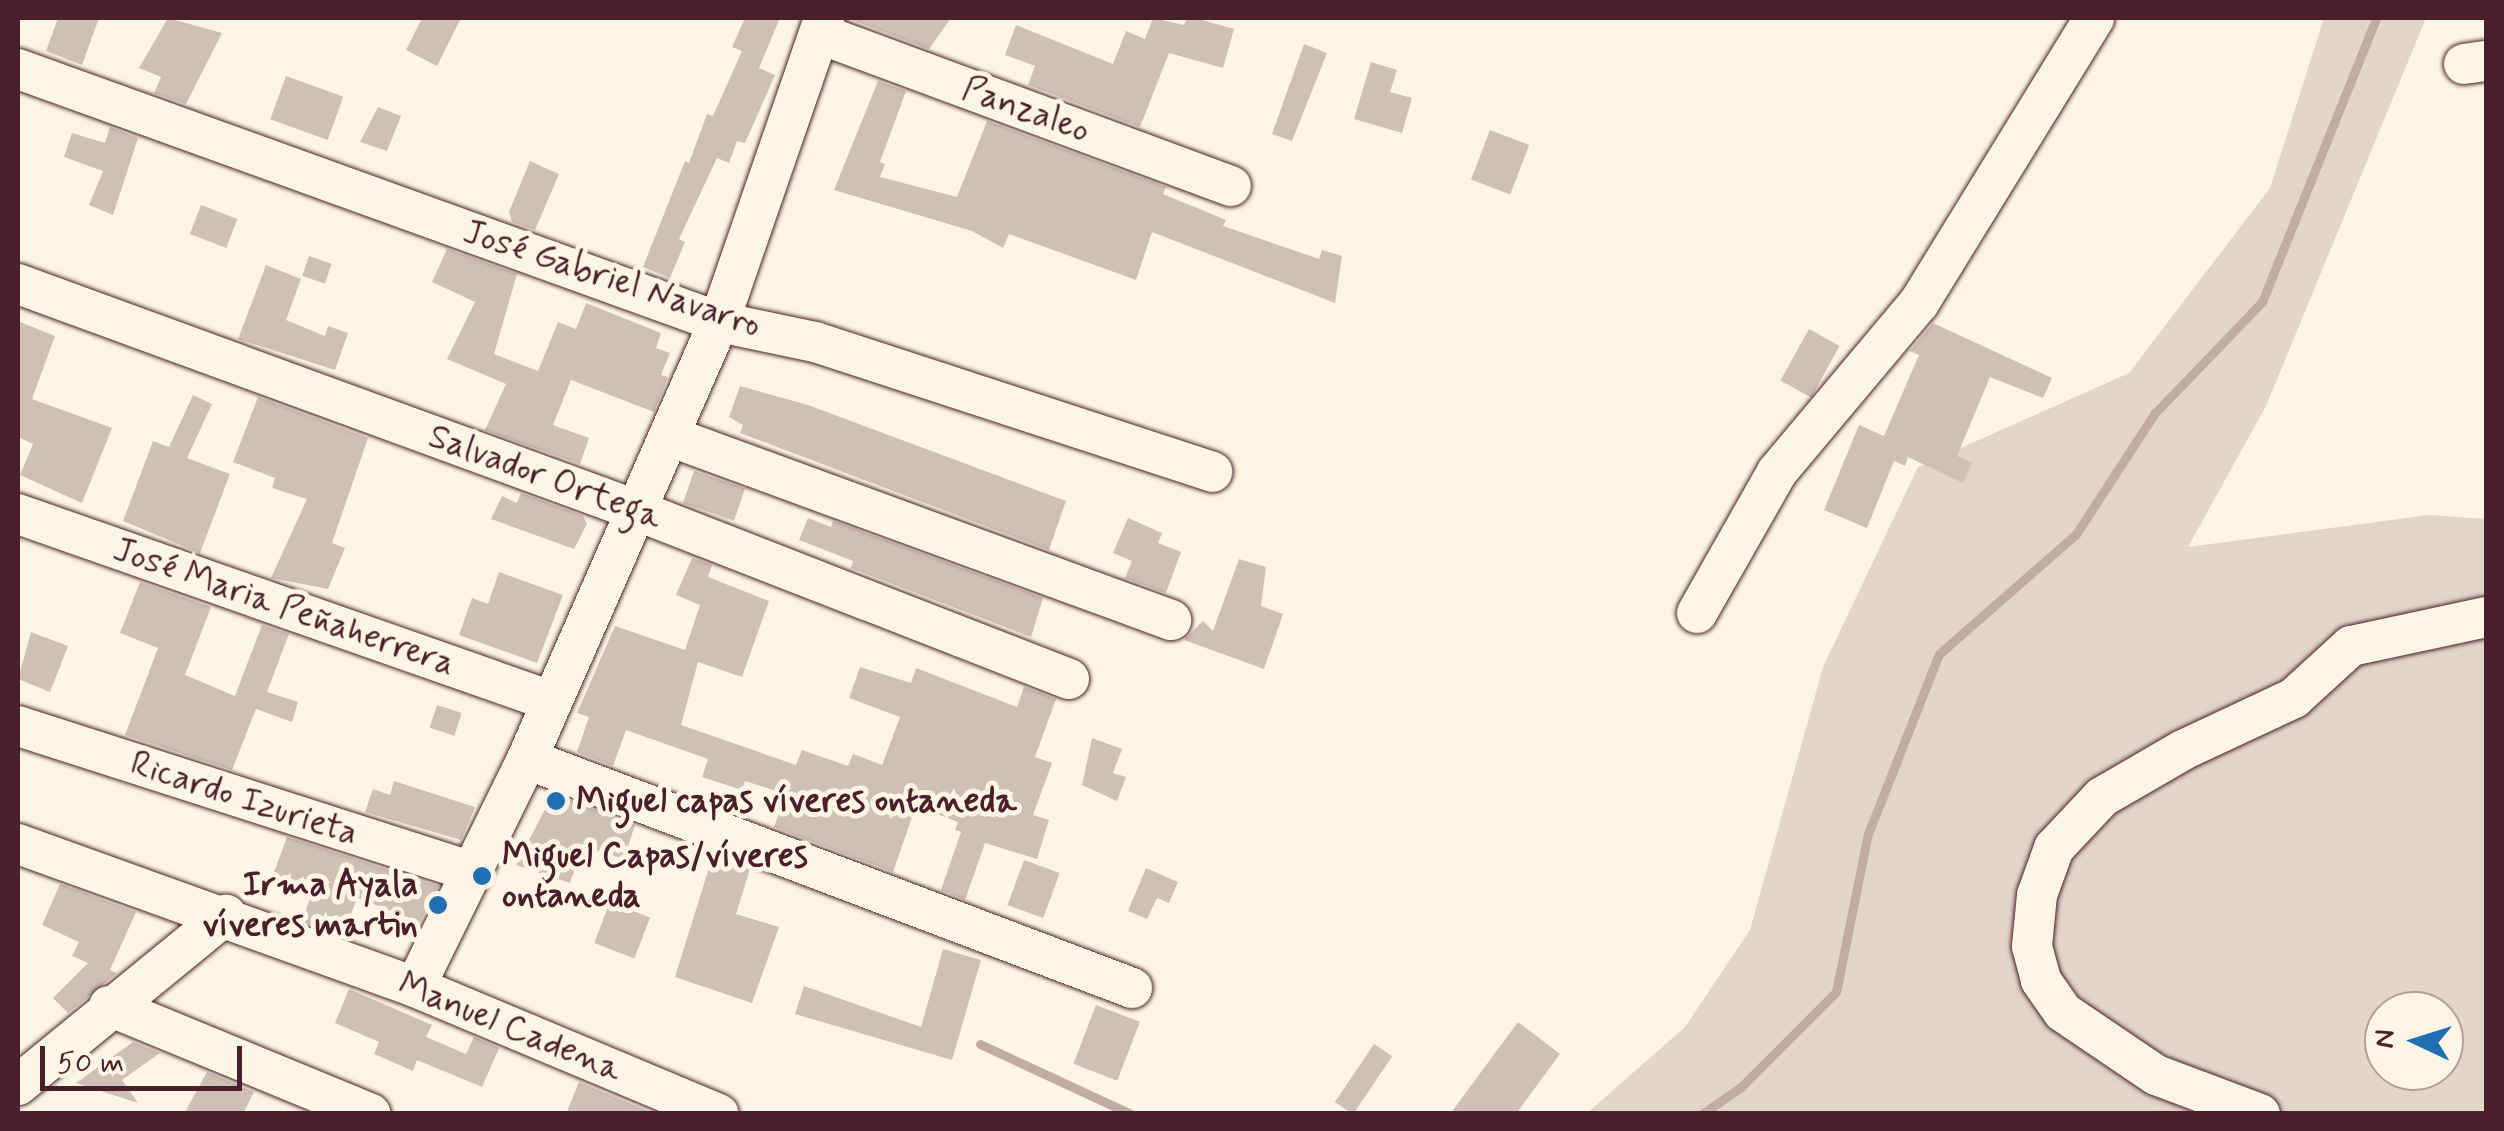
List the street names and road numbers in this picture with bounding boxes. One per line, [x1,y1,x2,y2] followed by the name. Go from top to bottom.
[957,68,1095,152] street label: Panzaleo
[456,211,768,347] street label: José Gabriel Navarro
[426,417,664,537] street label: Salvador Ortega
[108,529,460,685] street label: José Maria Peñaherrera
[125,742,363,856] street label: Ricardo Izurieta
[392,963,628,1091] street label: Manuel Cadena

